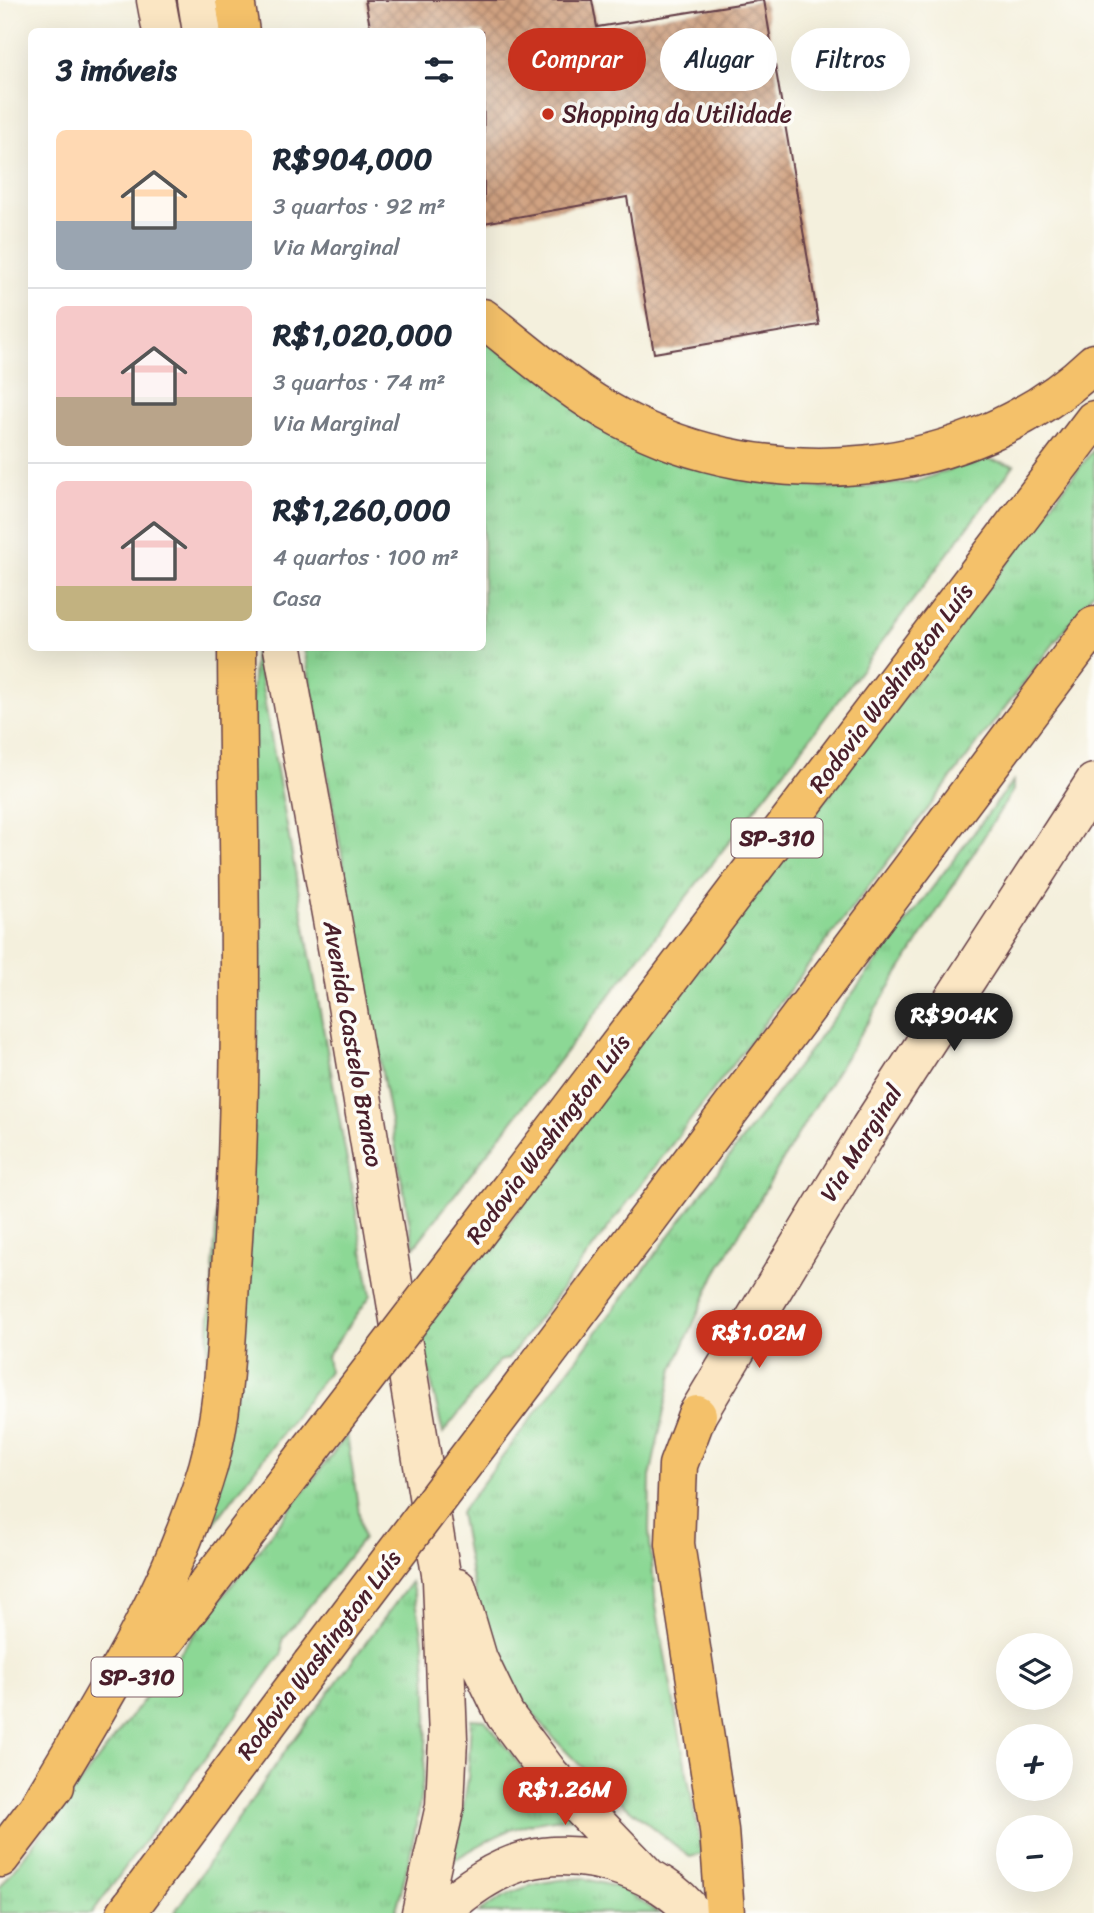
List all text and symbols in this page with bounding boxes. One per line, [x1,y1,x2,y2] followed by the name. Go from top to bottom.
[508,28,646,91] chip: Comprar
[660,28,777,91] chip: Alugar
[791,28,910,91] chip: Filtros
[56,43,177,97] text: 3 imóveis
[420,51,458,89] icon: filters
[562,93,792,135] place label: Shopping da Utilidade
[540,106,556,122] marker: Shopping da Utilidade
[273,132,432,186] text: R$904,000
[112,158,196,242] icon: home
[273,186,446,227] text: 3 quartos · 92 m²
[273,227,400,268] text: Via Marginal
[273,308,453,362] text: R$1,020,000
[112,334,196,418] icon: home
[273,362,446,403] text: 3 quartos · 74 m²
[273,403,400,444] text: Via Marginal
[273,483,451,537] text: R$1,260,000
[112,509,196,593] icon: home
[273,537,459,578] text: 4 quartos · 100 m²
[798,574,984,802] street label: Rodovia Washington Luís
[273,578,321,619] text: Casa
[732,818,822,858] road number: SP-310
[310,916,395,1171] street label: Avenida Castelo Branco
[897,993,1011,1053] pin: R$904K
[911,995,997,1036] text: R$904K
[455,1025,641,1253] street label: Rodovia Washington Luís
[808,1075,914,1210] street label: Via Marginal
[694,1310,824,1370] pin: R$1.02M
[712,1312,806,1353] text: R$1.02M
[226,1541,412,1769] street label: Rodovia Washington Luís
[996,1633,1073,1892] map controls
[996,1633,1073,1710] button: layers
[92,1658,182,1696] road number: SP-310
[996,1724,1073,1801] button: +
[500,1768,630,1827] pin: R$1.26M
[519,1769,611,1810] text: R$1.26M
[996,1815,1073,1892] button: −

